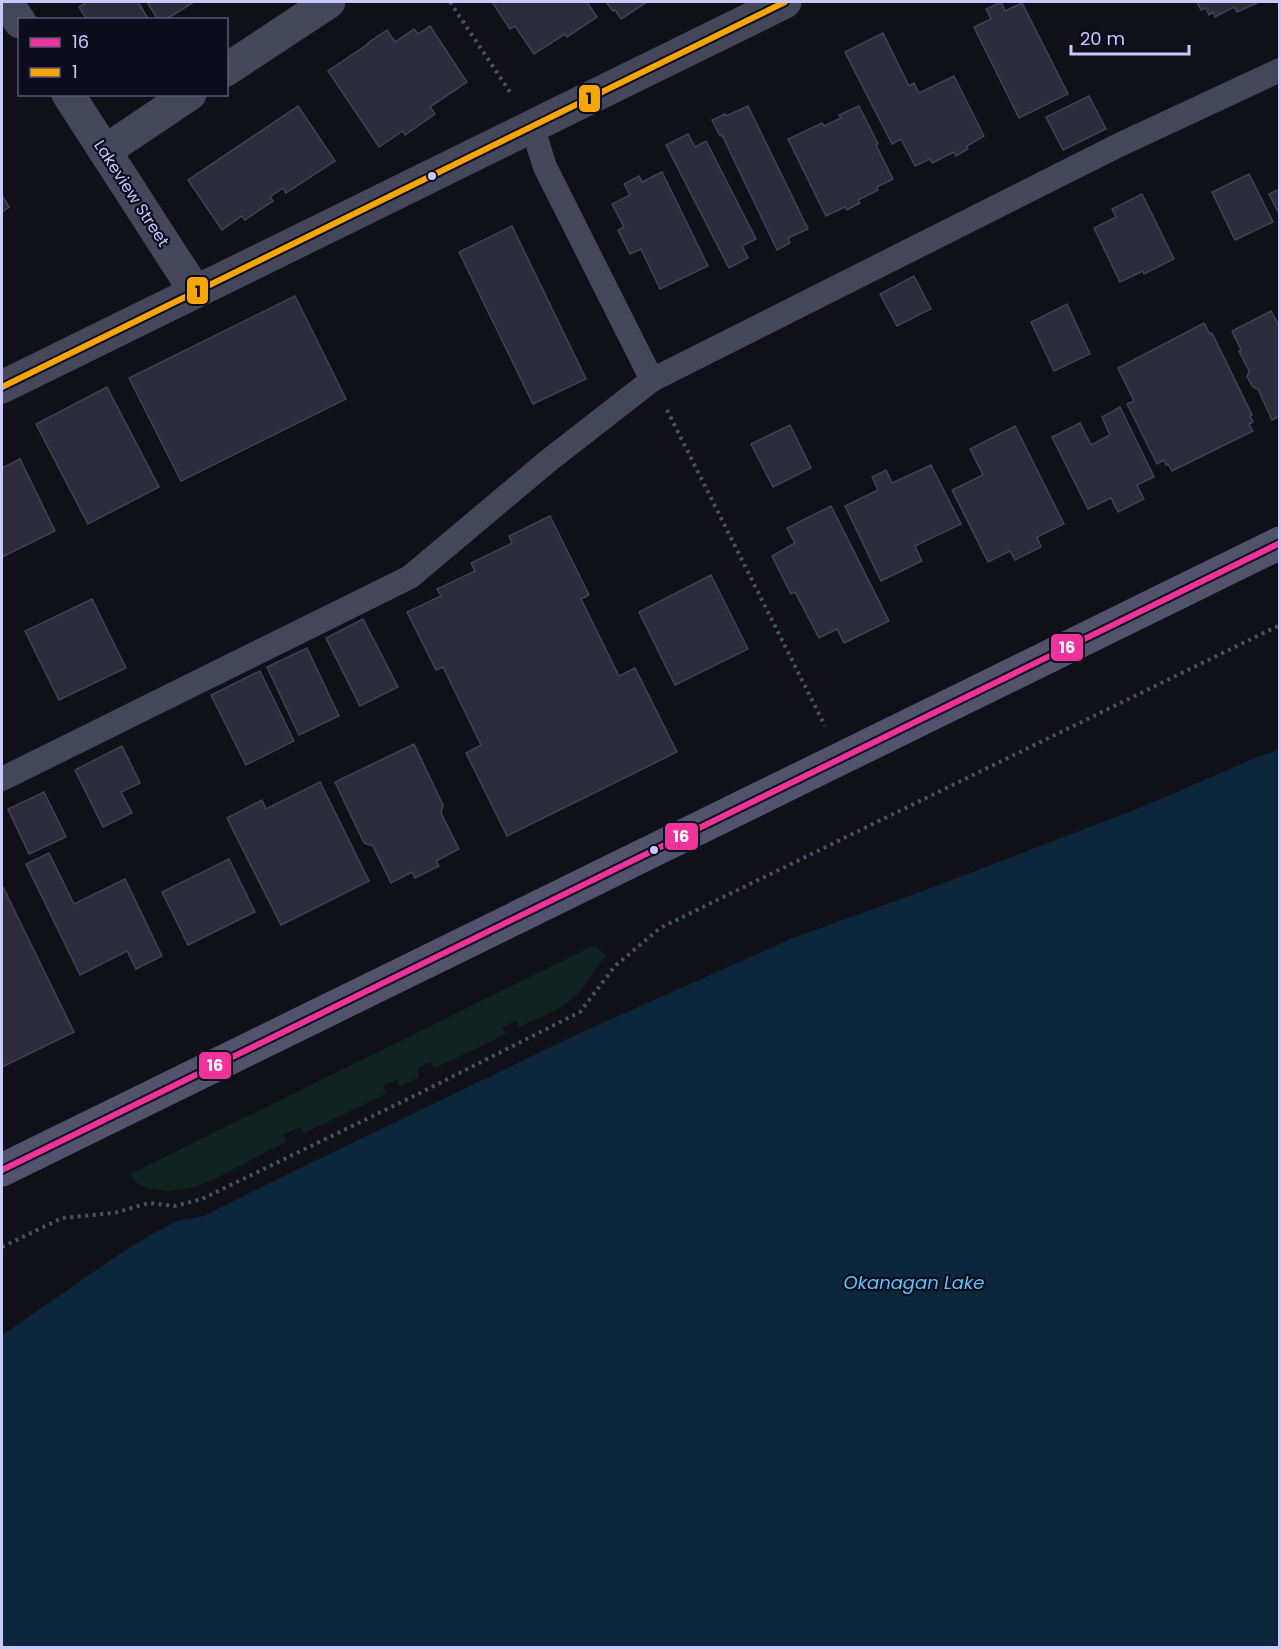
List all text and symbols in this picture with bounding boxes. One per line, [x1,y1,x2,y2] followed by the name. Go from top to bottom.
[18,18,228,96] legend
[1071,18,1190,56] scale bar
[1080,26,1125,51] text: 20 m
[72,29,89,54] text: 16
[72,59,78,84] text: 1
[578,84,601,113] line badge: 1
[586,87,592,110] text: 1
[88,135,175,251] street label: Lakeview Street
[426,170,438,182] unlabelled marker
[186,276,209,305] line badge: 1
[195,280,201,303] text: 1
[1050,633,1084,662] line badge: 16
[1059,636,1075,659] text: 16
[664,822,699,851] line badge: 16
[673,825,689,848] text: 16
[648,844,660,856] unlabelled marker
[198,1051,232,1080] line badge: 16
[207,1054,223,1077] text: 16
[844,1270,984,1295] water label: Okanagan Lake

